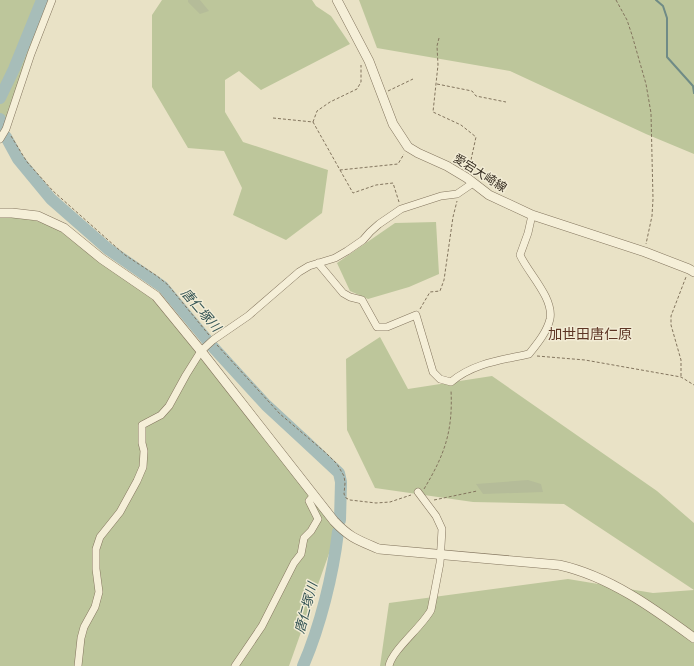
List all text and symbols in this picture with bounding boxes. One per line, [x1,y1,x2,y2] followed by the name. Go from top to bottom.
[451,151,509,195] street label: 愛宕大崎線
[178,285,225,336] water label: 唐仁塚川
[548,326,632,343] district label: 加世田唐仁原
[292,579,320,635] water label: 唐仁塚川

